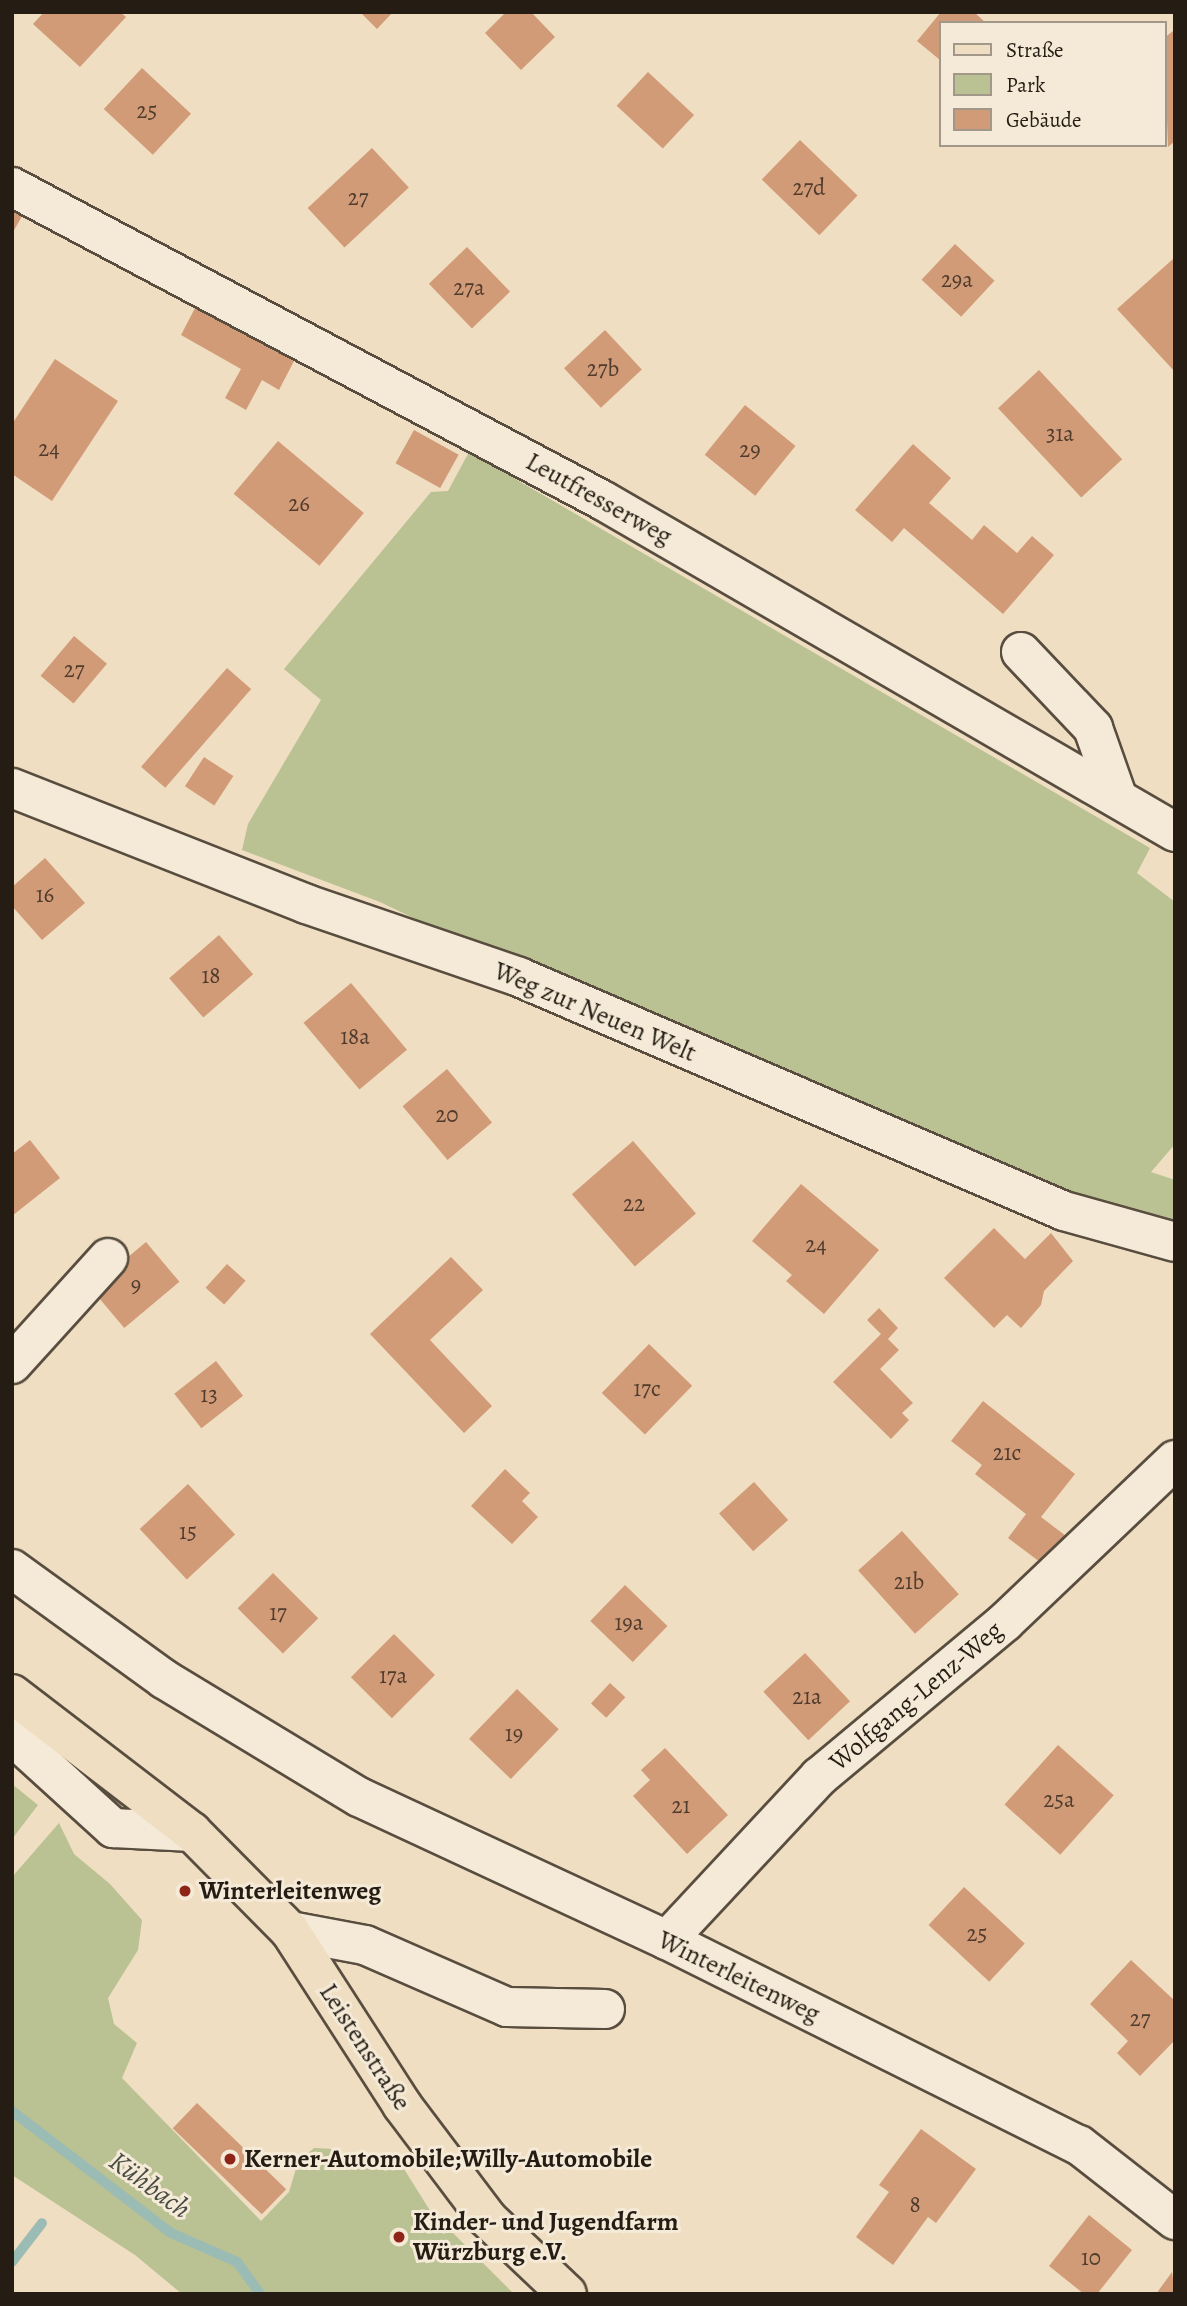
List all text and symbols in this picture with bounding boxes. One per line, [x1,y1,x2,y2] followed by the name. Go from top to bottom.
[939,21,1166,147] legend
[1006,36,1064,64] text: Straße
[1006,71,1045,99] text: Park
[137,97,157,125] house number: 25
[1006,106,1082,134] text: Gebäude
[793,174,825,202] house number: 27d
[348,184,368,212] house number: 27
[941,266,973,294] house number: 29a
[453,274,485,302] house number: 27a
[587,355,619,383] house number: 27b
[1046,420,1074,448] house number: 31a
[38,435,60,463] house number: 24
[739,436,761,464] house number: 29
[520,446,678,552] street label: Leutfresserweg
[288,490,310,518] house number: 26
[64,656,84,684] house number: 27
[36,881,54,909] house number: 16
[489,955,701,1069] street label: Weg zur Neuen Welt
[201,962,221,990] house number: 18
[340,1023,370,1051] house number: 18a
[435,1101,459,1129] house number: 20
[623,1190,645,1218] house number: 22
[805,1231,827,1259] house number: 24
[131,1271,141,1299] house number: 9
[633,1375,661,1403] house number: 17c
[200,1381,218,1409] house number: 13
[993,1439,1021,1467] house number: 21c
[179,1518,197,1546] house number: 15
[894,1568,924,1596] house number: 21b
[269,1599,287,1627] house number: 17
[614,1609,644,1637] house number: 19a
[823,1615,1009,1777] street label: Wolfgang-Lenz-Weg
[379,1662,407,1690] house number: 17a
[792,1683,822,1711] house number: 21a
[505,1720,523,1748] house number: 19
[1043,1786,1075,1814] house number: 25a
[672,1792,690,1820] house number: 21
[199,1875,381,1907] place label: Winterleitenweg
[177,1883,193,1899] marker: Winterleitenweg
[967,1920,987,1948] house number: 25
[653,1924,825,2030] street label: Winterleitenweg
[312,1978,418,2116] street label: Leistenstraße
[1130,2005,1150,2033] house number: 27
[244,2143,652,2175] place label: Kerner-Automobile;Willy-Automobile
[103,2144,197,2226] water label: Kühbach
[222,2151,238,2167] marker: Kerner-Automobile;Willy-Automobile
[909,2191,921,2219] house number: 8
[413,2206,679,2268] place label: Kinder- und Jugendfarm Würzburg e.V.
[391,2229,407,2245] marker: Kinder- und Jugendfarm Würzburg e.V.
[1081,2244,1101,2272] house number: 10

